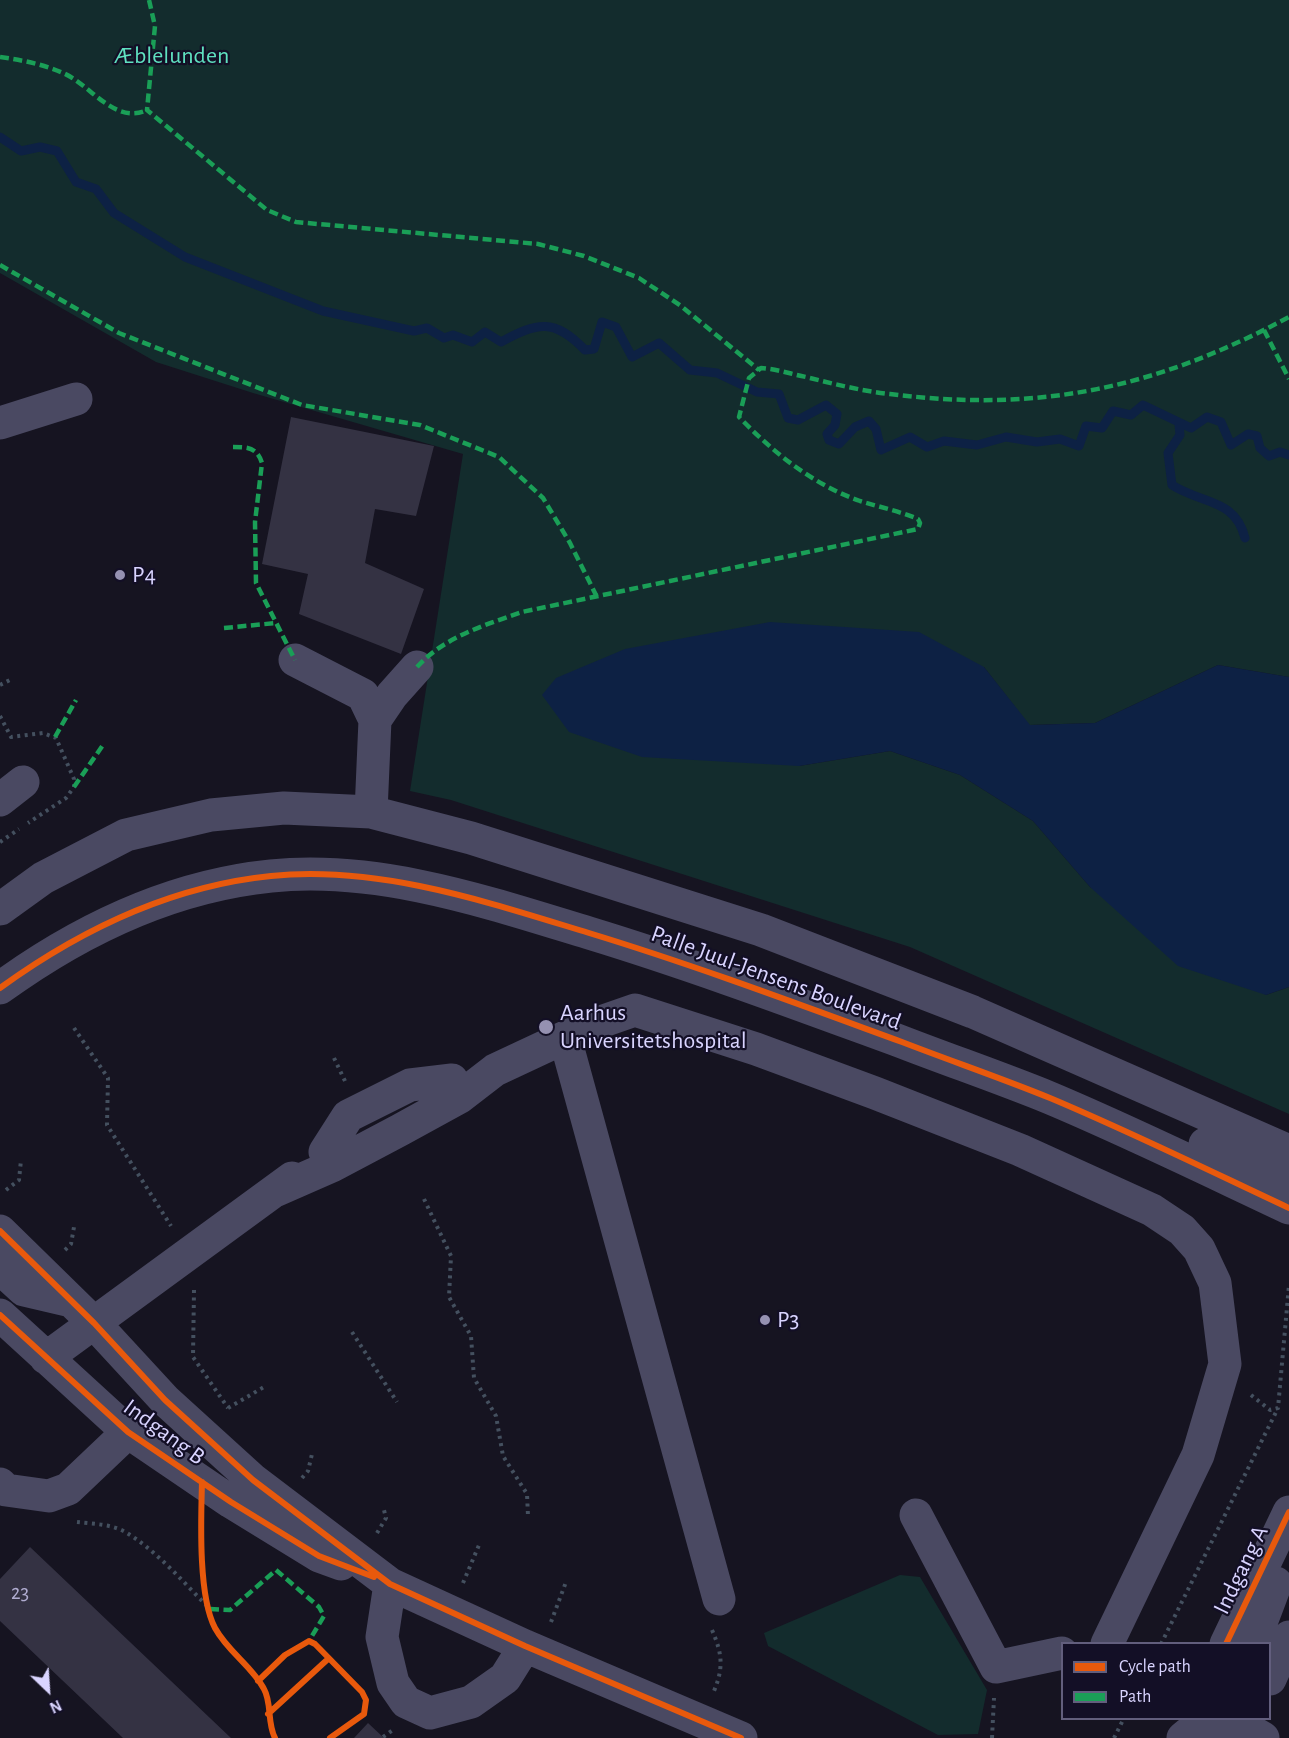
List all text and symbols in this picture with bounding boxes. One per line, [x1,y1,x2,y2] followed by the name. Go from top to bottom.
[115,42,229,70] park label: Æblelunden
[132,561,156,589] place label: P4
[113,568,127,582] marker: P4
[647,919,905,1037] street label: Palle Juul-Jensens Boulevard
[560,999,747,1055] place label: Aarhus Universitetshospital
[537,1018,555,1036] marker: Aarhus Universitetshospital
[777,1306,799,1334] place label: P3
[758,1313,772,1327] marker: P3
[117,1393,211,1471] street label: Indgang B
[1207,1521,1275,1619] street label: Indgang A
[11,1580,29,1606] house number: 23
[1061,1642,1271,1720] legend
[1119,1658,1191,1676] text: Cycle path
[18,1660,78,1720] north arrow
[1119,1688,1151,1706] text: Path
[47,1697,64,1716] text: N

